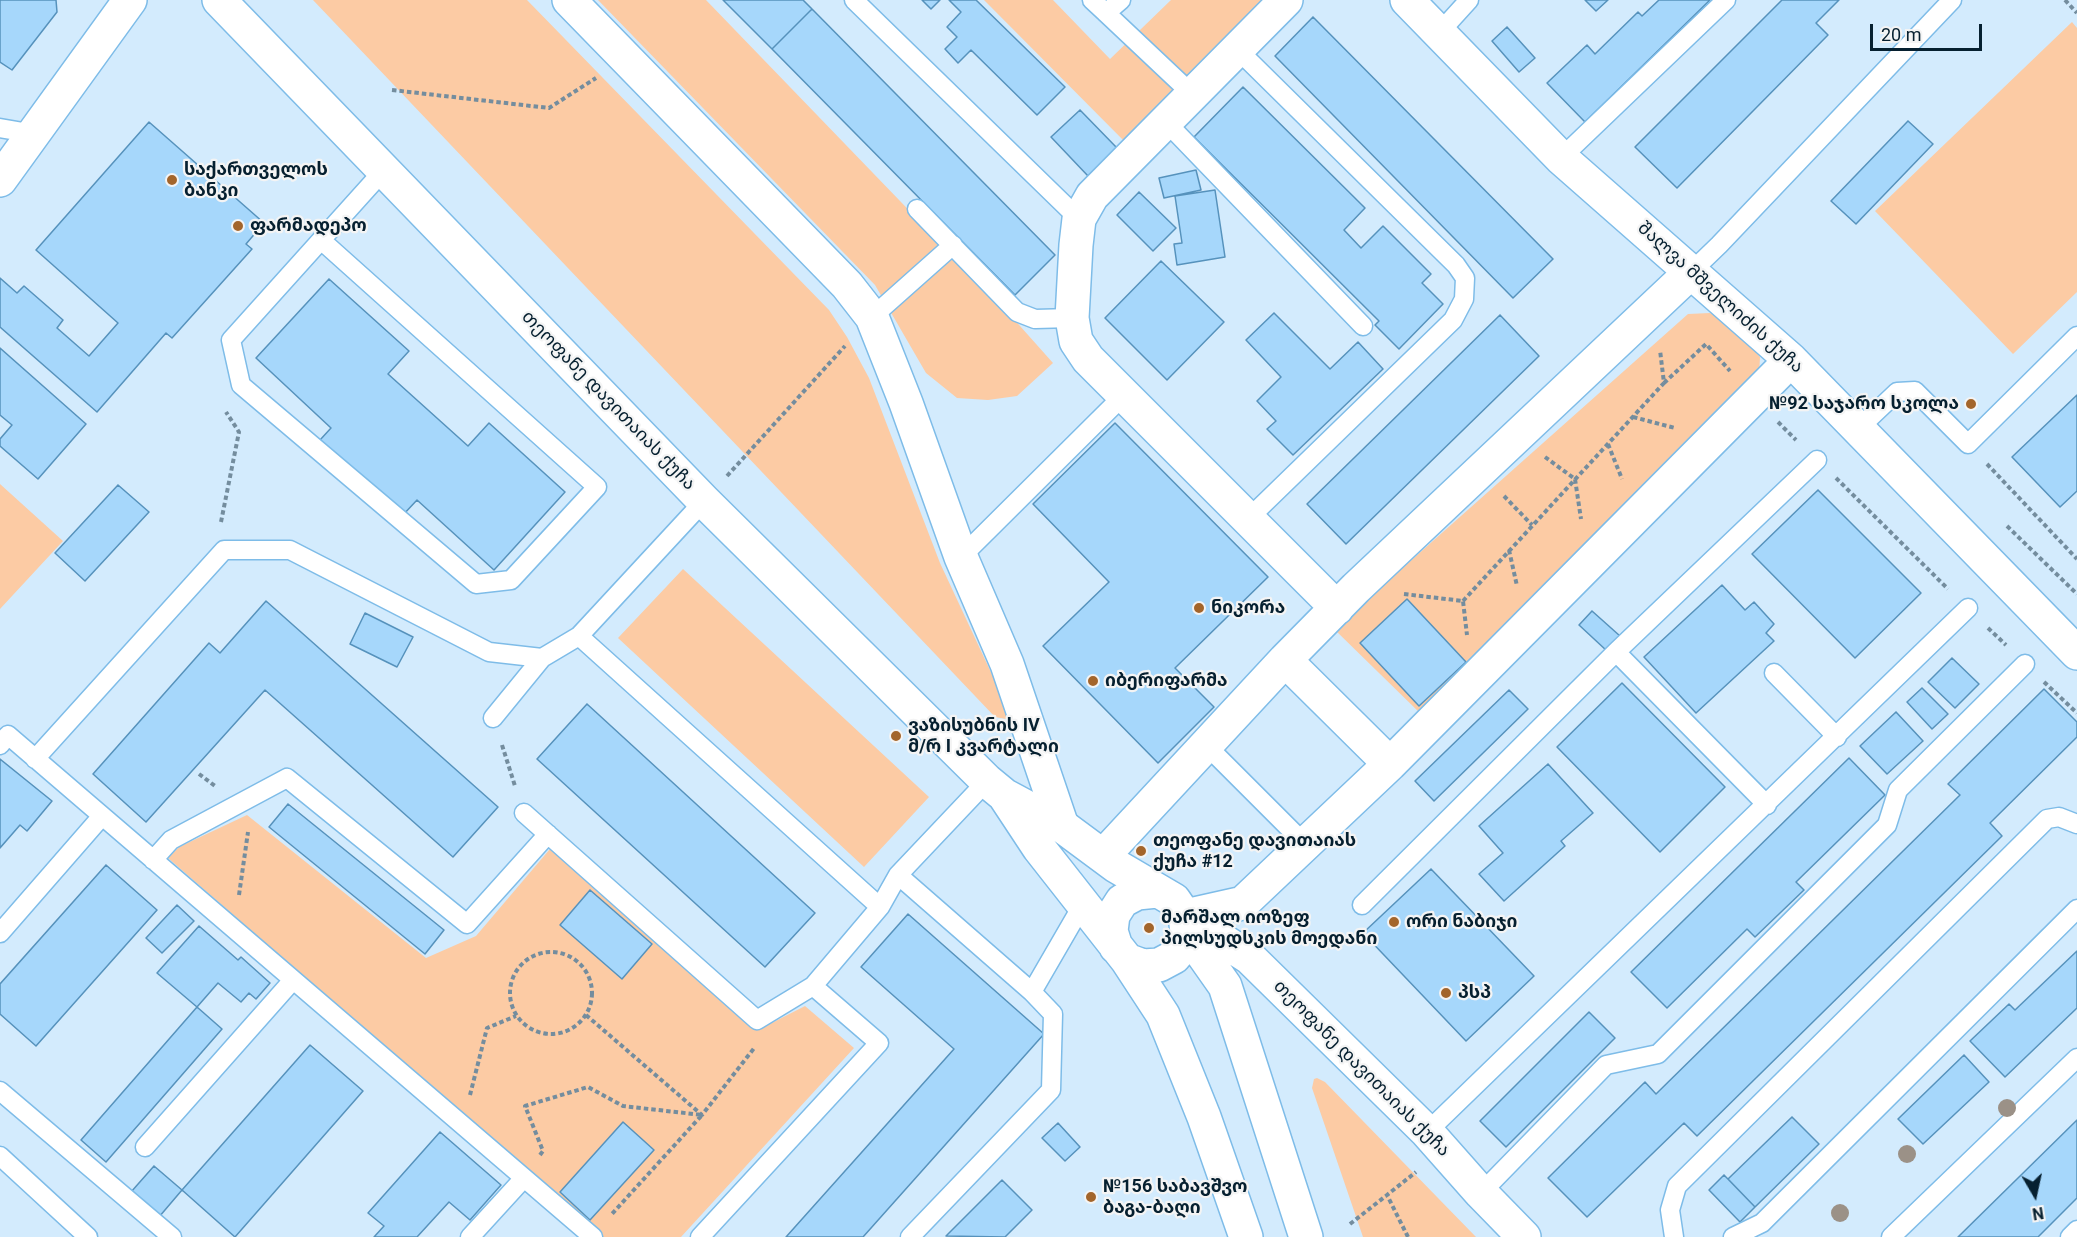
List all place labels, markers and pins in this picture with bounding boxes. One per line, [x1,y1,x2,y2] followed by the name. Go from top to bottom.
[184,159,328,201] place label: საქართველოს ბანკი
[165,173,179,187] marker: საქართველოს ბანკი
[250,215,367,237] place label: ფარმადეპო
[231,219,245,233] marker: ფარმადეპო
[1769,393,1959,415] place label: №92 საჯარო სკოლა
[1964,397,1978,411] marker: №92 საჯარო სკოლა
[1211,597,1285,619] place label: ნიკორა
[1192,601,1206,615] marker: ნიკორა
[1105,670,1228,692] place label: იბერიფარმა
[1086,674,1100,688] marker: იბერიფარმა
[908,715,1059,758] place label: ვაზისუბნის IV მ/რ I კვარტალი
[889,729,903,743] marker: ვაზისუბნის IV მ/რ I კვარტალი
[1153,830,1356,872] place label: თეოფანე დავითაიას ქუჩა #12
[1134,844,1148,858] marker: თეოფანე დავითაიას ქუჩა #12
[1161,907,1377,950] place label: მარშალ იოზეფ პილსუდსკის მოედანი
[1406,911,1517,933] place label: ორი ნაბიჯი
[1387,915,1401,929] marker: ორი ნაბიჯი
[1142,921,1156,935] marker: მარშალ იოზეფ პილსუდსკის მოედანი
[1458,982,1491,1004] place label: პსპ
[1439,986,1453,1000] marker: პსპ
[1103,1176,1248,1218] place label: №156 საბავშვო ბაგა-ბაღი
[1084,1190,1098,1204] marker: №156 საბავშვო ბაგა-ბაღი

